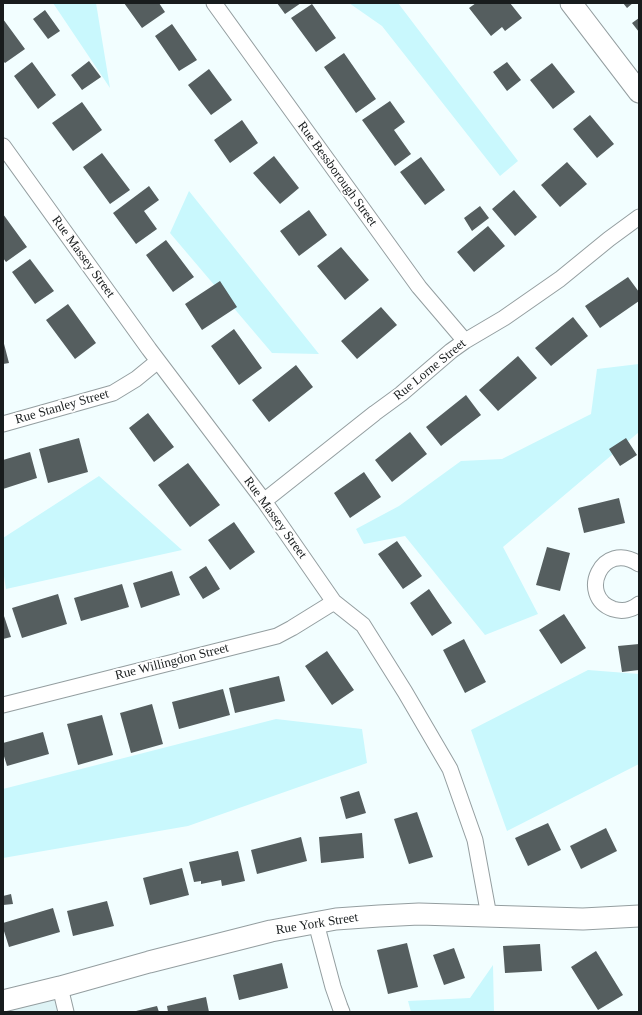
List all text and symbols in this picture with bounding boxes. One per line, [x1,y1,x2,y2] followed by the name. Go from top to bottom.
[294,119,380,229] street label: Rue Bessborough Street
[48,213,118,301] street label: Rue Massey Street
[391,336,469,404] street label: Rue Lorne Street
[13,386,111,428] street label: Rue Stanley Street
[240,474,310,562] street label: Rue Massey Street
[114,640,230,684] street label: Rue Willingdon Street
[275,910,359,938] street label: Rue York Street

